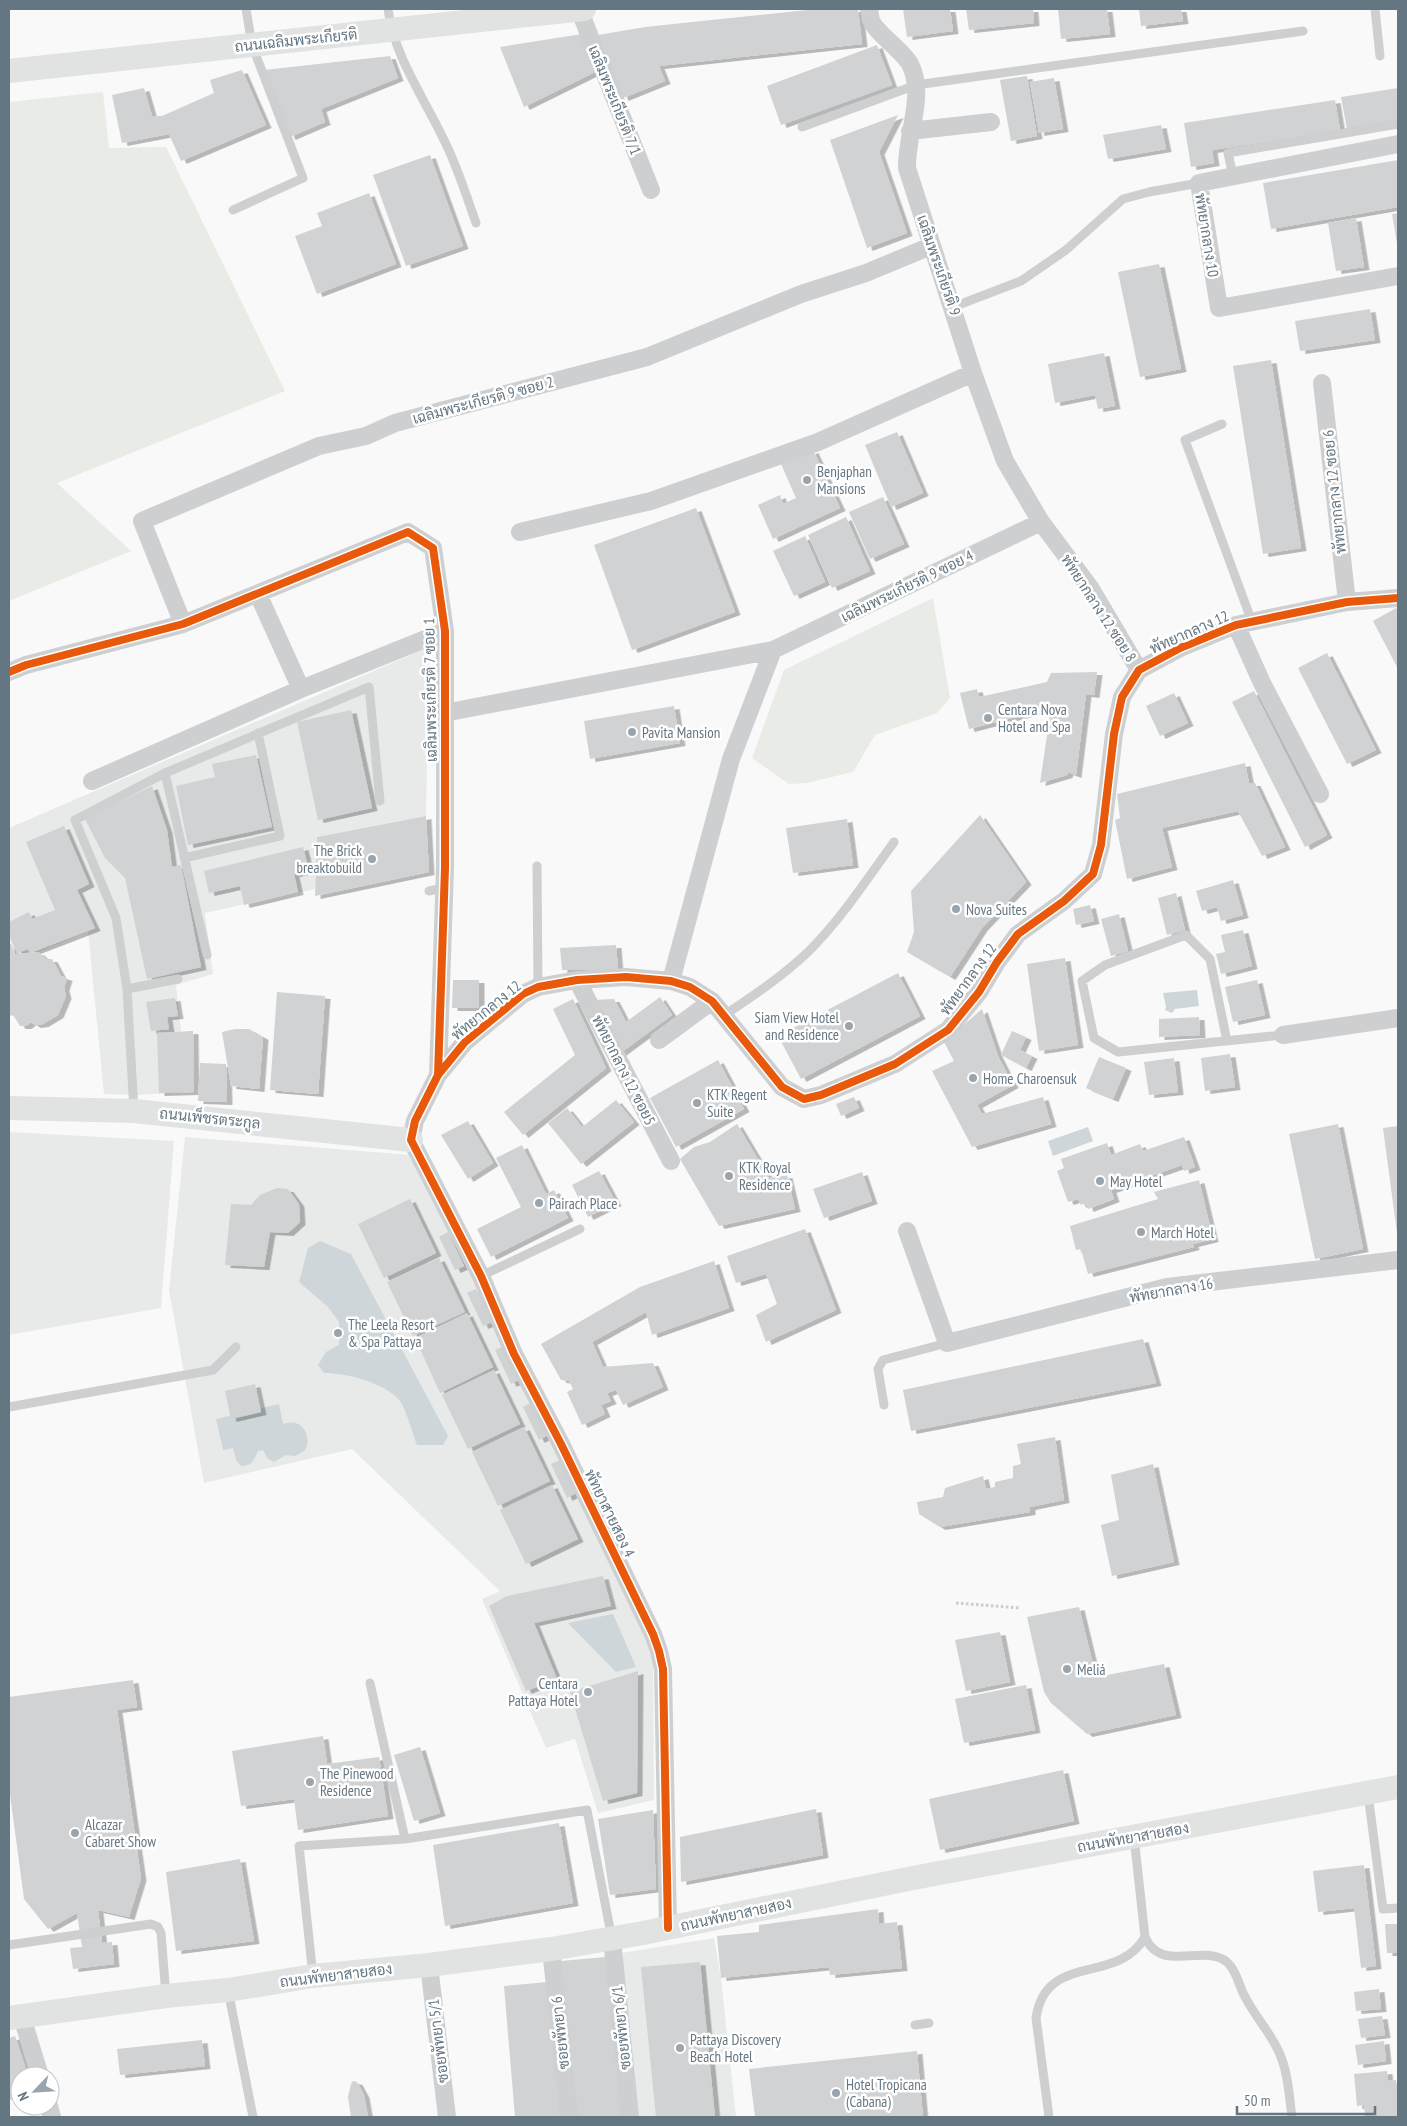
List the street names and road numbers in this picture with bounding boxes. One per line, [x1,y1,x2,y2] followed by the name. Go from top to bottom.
[234,24,358,56] street label: ถนนเฉลิมพระเกียรติ
[584,42,646,158] street label: เฉลิมพระเกียรติ 7/1
[1191,192,1223,279] street label: พัทยากลาง 10
[913,212,965,318] street label: เฉลิมพระเกียรติ 9
[410,372,556,428] street label: เฉลิมพระเกียรติ 9 ซอย 2
[1318,429,1350,555] street label: พัทยากลาง 12 ซอย 6
[838,546,977,626] street label: เฉลิมพระเกียรติ 9 ซอย 4
[1057,551,1141,665] street label: พัทยากลาง 12 ซอย 8
[1146,606,1232,658] street label: พัทยากลาง 12
[419,618,441,762] street label: เฉลิมพระเกียรติ 7 ซอย 1
[935,939,1001,1019] street label: พัทยากลาง 12
[447,976,525,1044] street label: พัทยากลาง 12
[588,1012,660,1128] street label: พัทยากลาง 12 ซอย5
[159,1102,261,1134] street label: ถนนเพ็ชรตระกูล
[1128,1273,1215,1307] street label: พัทยากลาง 16
[581,1466,640,1560] street label: พัทยาสายสอง 4
[1076,1818,1190,1856] street label: ถนนพัทยาสายสอง
[679,1893,793,1935] street label: ถนนพัทยาสายสอง
[279,1959,393,1991] street label: ถนนพัทยาสายสอง
[607,1985,635,2071] street label: ซอยพัทยา 6/1
[547,1995,573,2070] street label: ซอยพัทยา 6
[423,1998,453,2084] street label: ซอยพัทยา 5/1

